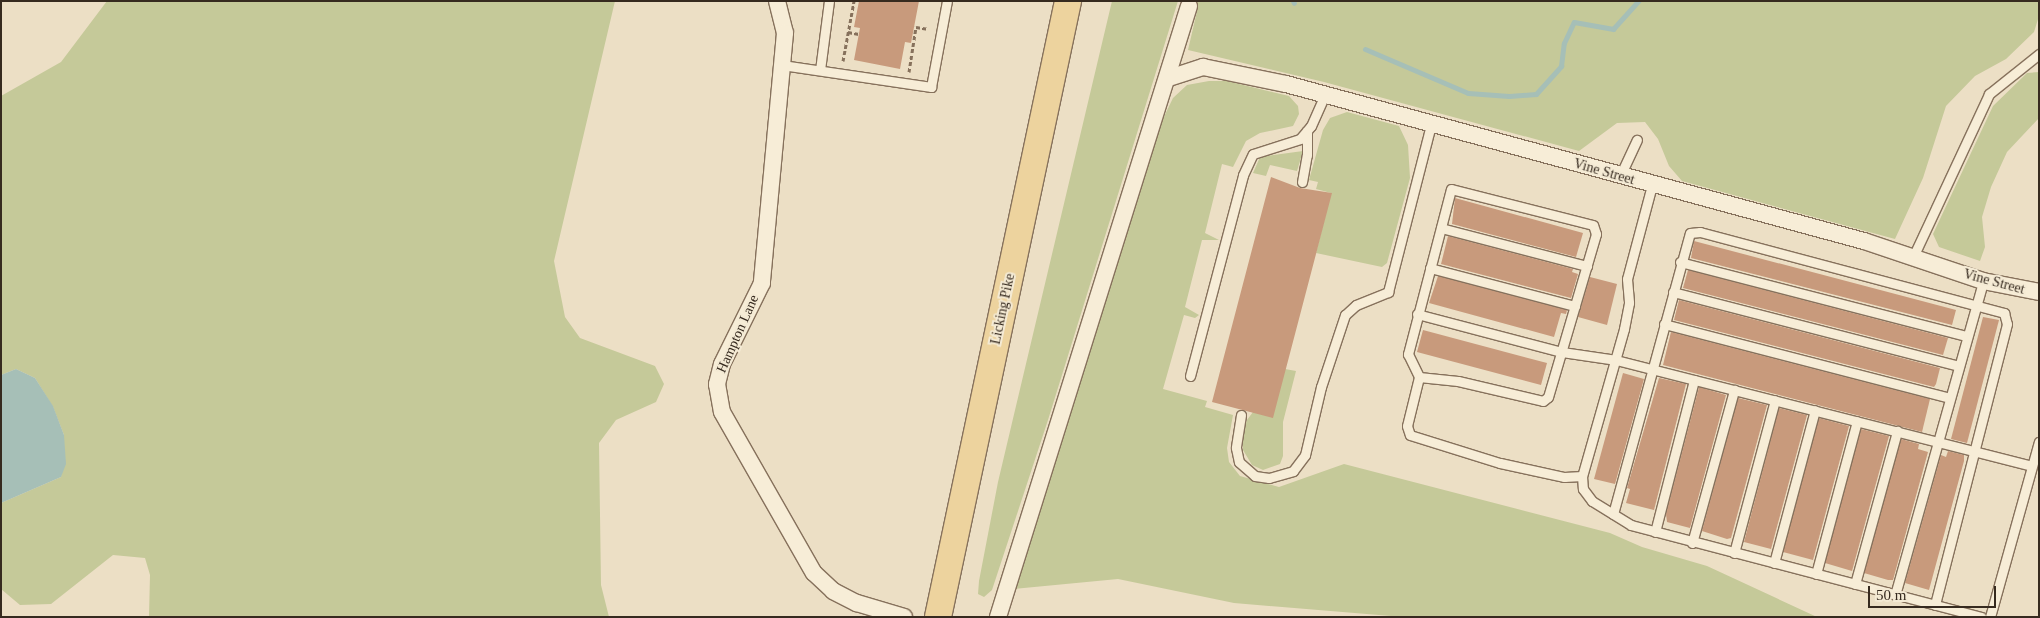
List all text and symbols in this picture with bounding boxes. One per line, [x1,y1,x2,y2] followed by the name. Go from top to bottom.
[1572,155,1636,189] street label: Vine Street
[1962,266,2026,298] street label: Vine Street
[987,272,1019,346] street label: Licking Pike
[713,292,763,376] street label: Hampton Lane
[1870,576,1998,608] scale bar
[1876,587,1906,603] text: 50 m

